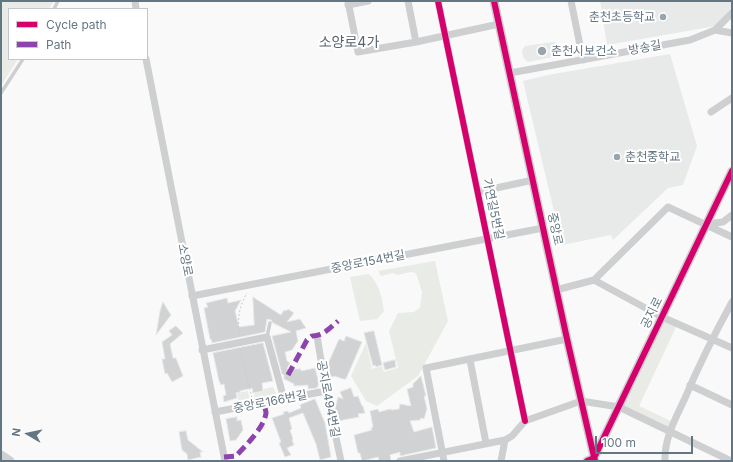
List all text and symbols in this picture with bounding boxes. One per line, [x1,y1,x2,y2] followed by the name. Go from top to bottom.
[8,8,148,60] legend
[589,10,655,24] place label: 춘천초등학교
[658,12,668,22] marker: 춘천초등학교
[46,17,107,32] text: Cycle path
[319,35,379,51] district label: 소양로4가
[46,37,71,52] text: Path
[627,38,663,58] street label: 방송길
[551,44,617,58] place label: 춘천시보건소
[536,45,548,57] marker: 춘천시보건소
[625,150,680,164] place label: 춘천중학교
[612,152,622,162] marker: 춘천중학교
[479,177,507,241] street label: 가연길5번길
[545,211,565,247] street label: 중앙로
[175,242,195,278] street label: 소양로
[330,248,406,276] street label: 중앙로154번길
[638,295,666,331] street label: 공지로
[313,359,343,439] street label: 공지로494번길
[232,388,308,416] street label: 중앙로166번길
[8,414,48,454] north arrow
[9,427,24,437] text: N
[597,428,695,454] scale bar
[602,435,636,450] text: 100 m

